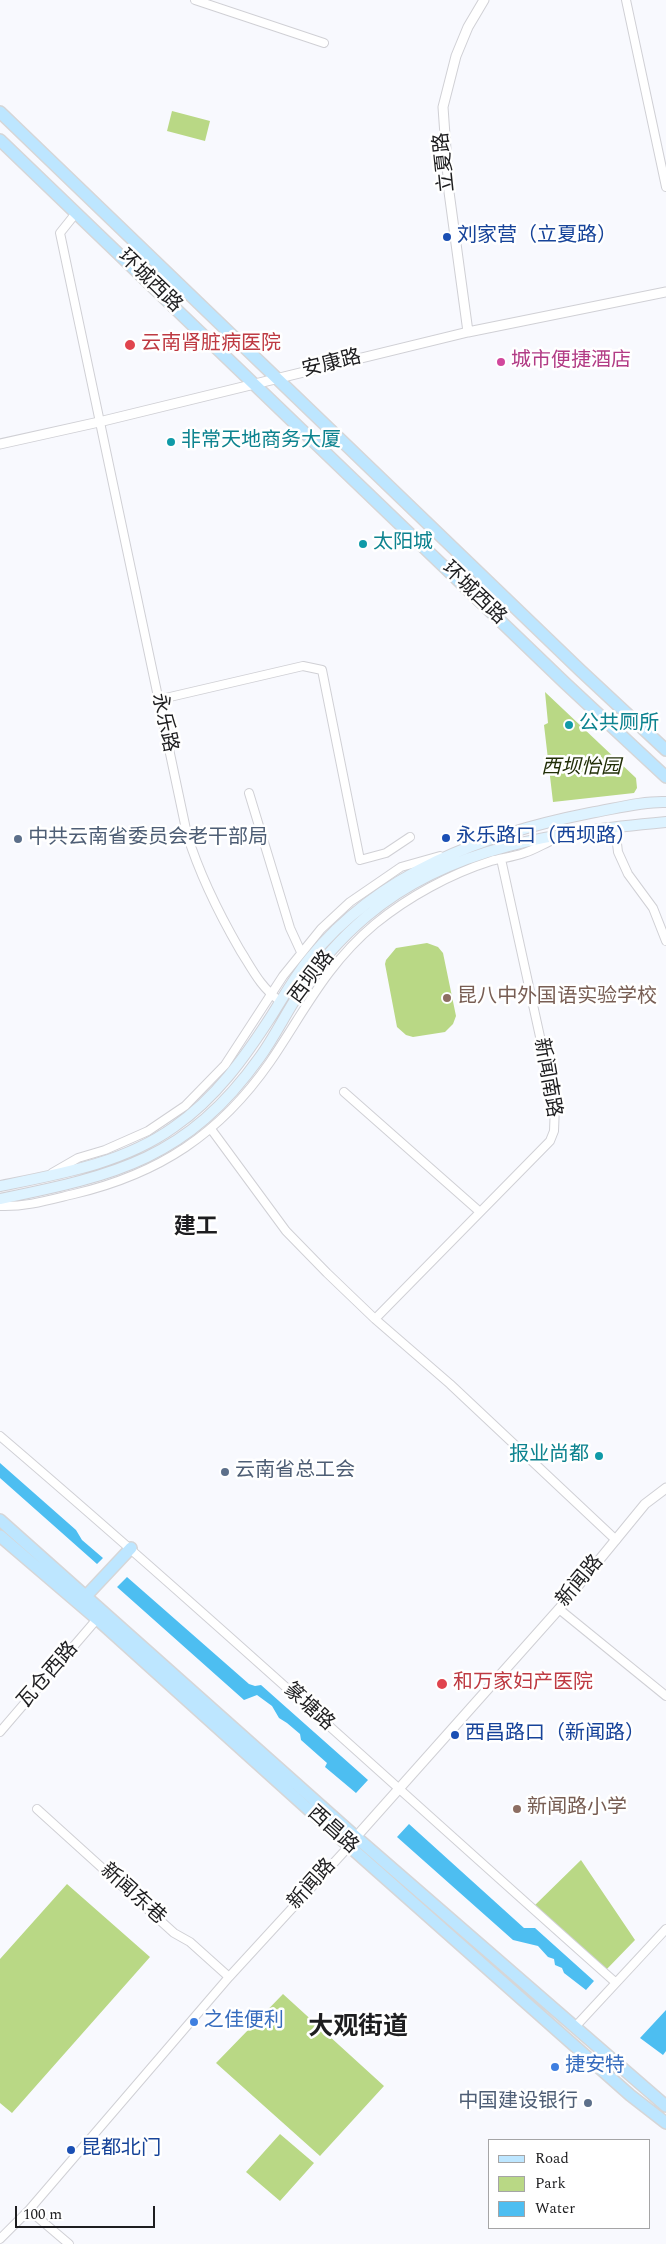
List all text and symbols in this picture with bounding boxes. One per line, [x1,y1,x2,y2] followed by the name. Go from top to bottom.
[431,131,461,193] street label: 立夏路
[457,225,617,249] place label: 刘家营（立夏路）
[441,231,453,243] marker: 刘家营（立夏路）
[112,246,186,318] street label: 环城西路
[141,333,281,357] place label: 云南肾脏病医院
[123,338,137,352] marker: 云南肾脏病医院
[300,346,364,384] street label: 安康路
[511,350,631,374] place label: 城市便捷酒店
[495,356,507,368] marker: 城市便捷酒店
[181,430,341,454] place label: 非常天地商务大厦
[165,436,177,448] marker: 非常天地商务大厦
[373,532,433,556] place label: 太阳城
[357,538,369,550] marker: 太阳城
[436,558,510,630] street label: 环城西路
[145,691,181,755] street label: 永乐路
[579,713,659,737] place label: 公共厕所
[563,719,575,731] marker: 公共厕所
[541,757,621,781] park label: 西坝怡园
[456,826,636,850] place label: 永乐路口（西坝路）
[28,827,268,851] place label: 中共云南省委员会老干部局
[440,832,452,844] marker: 永乐路口（西坝路）
[12,833,24,845] marker: 中共云南省委员会老干部局
[285,947,341,1009] street label: 西坝路
[457,986,657,1010] place label: 昆八中外国语实验学校
[441,992,453,1004] marker: 昆八中外国语实验学校
[527,1037,565,1119] street label: 新闻南路
[174,1216,218,1242] district label: 建工
[509,1444,589,1468] place label: 报业尚都
[593,1450,605,1462] marker: 报业尚都
[235,1460,355,1484] place label: 云南省总工会
[219,1466,231,1478] marker: 云南省总工会
[553,1551,609,1613] street label: 新闻路
[14,1638,84,1714] street label: 瓦仓西路
[453,1672,593,1696] place label: 和万家妇产医院
[435,1677,449,1691] marker: 和万家妇产医院
[278,1679,338,1737] street label: 篆塘路
[465,1723,645,1747] place label: 西昌路口（新闻路）
[449,1729,461,1741] marker: 西昌路口（新闻路）
[527,1797,627,1821] place label: 新闻路小学
[302,1802,362,1860] street label: 西昌路
[511,1803,523,1815] marker: 新闻路小学
[284,1855,342,1915] street label: 新闻路
[94,1859,170,1931] street label: 新闻东巷
[204,2010,284,2034] place label: 之佳便利
[308,2014,408,2044] district label: 大观街道
[188,2016,200,2028] marker: 之佳便利
[565,2055,625,2079] place label: 捷安特
[549,2061,561,2073] marker: 捷安特
[458,2091,578,2115] place label: 中国建设银行
[582,2097,594,2109] marker: 中国建设银行
[81,2138,161,2162] place label: 昆都北门
[488,2139,651,2229] legend
[65,2144,77,2156] marker: 昆都北门
[535,2147,569,2170] text: Road
[535,2172,566,2195] text: Park
[18,2196,158,2228] scale bar
[535,2197,575,2220] text: Water
[23,2203,62,2226] text: 100 m

